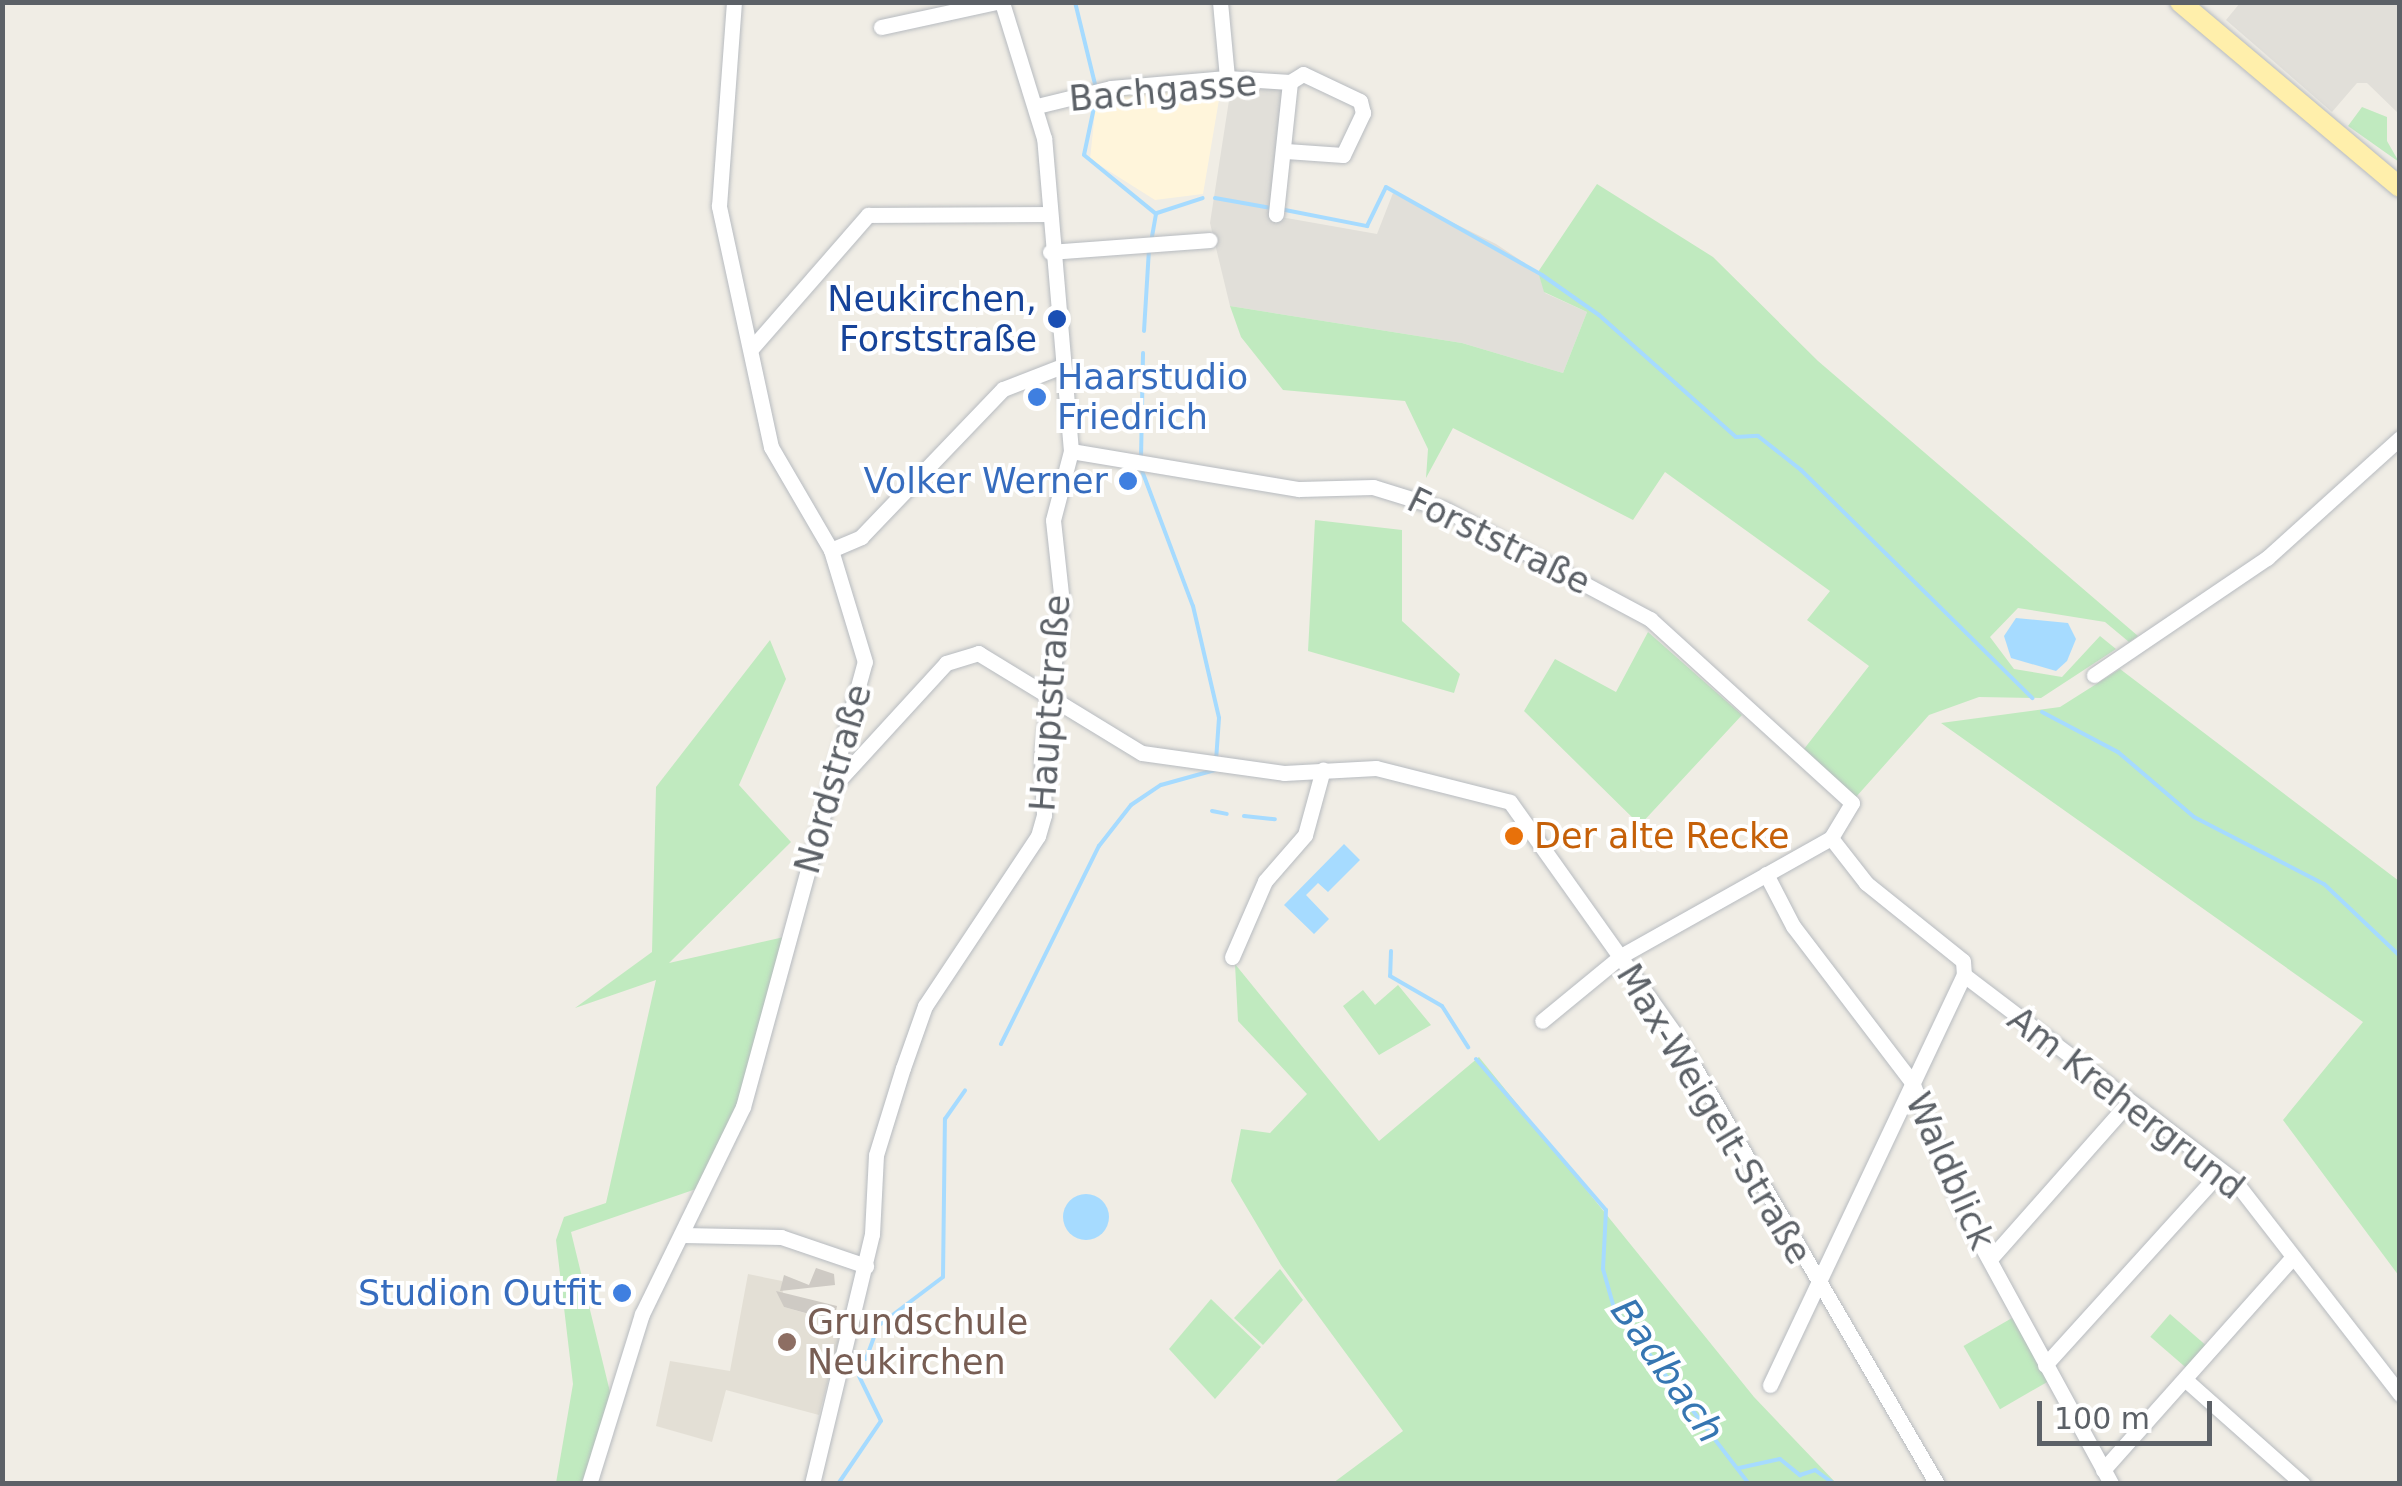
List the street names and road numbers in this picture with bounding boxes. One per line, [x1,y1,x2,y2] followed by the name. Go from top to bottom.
[1067,62,1259,120] street label: Bachgasse
[1401,479,1597,603] street label: Forststraße
[1021,593,1079,813] street label: Hauptstraße
[786,680,880,878] street label: Nordstraße
[1608,956,1820,1272] street label: Max-Weigelt-Straße
[2000,998,2252,1208] street label: Am Krehergrund
[1897,1086,2003,1256] street label: Waldblick

